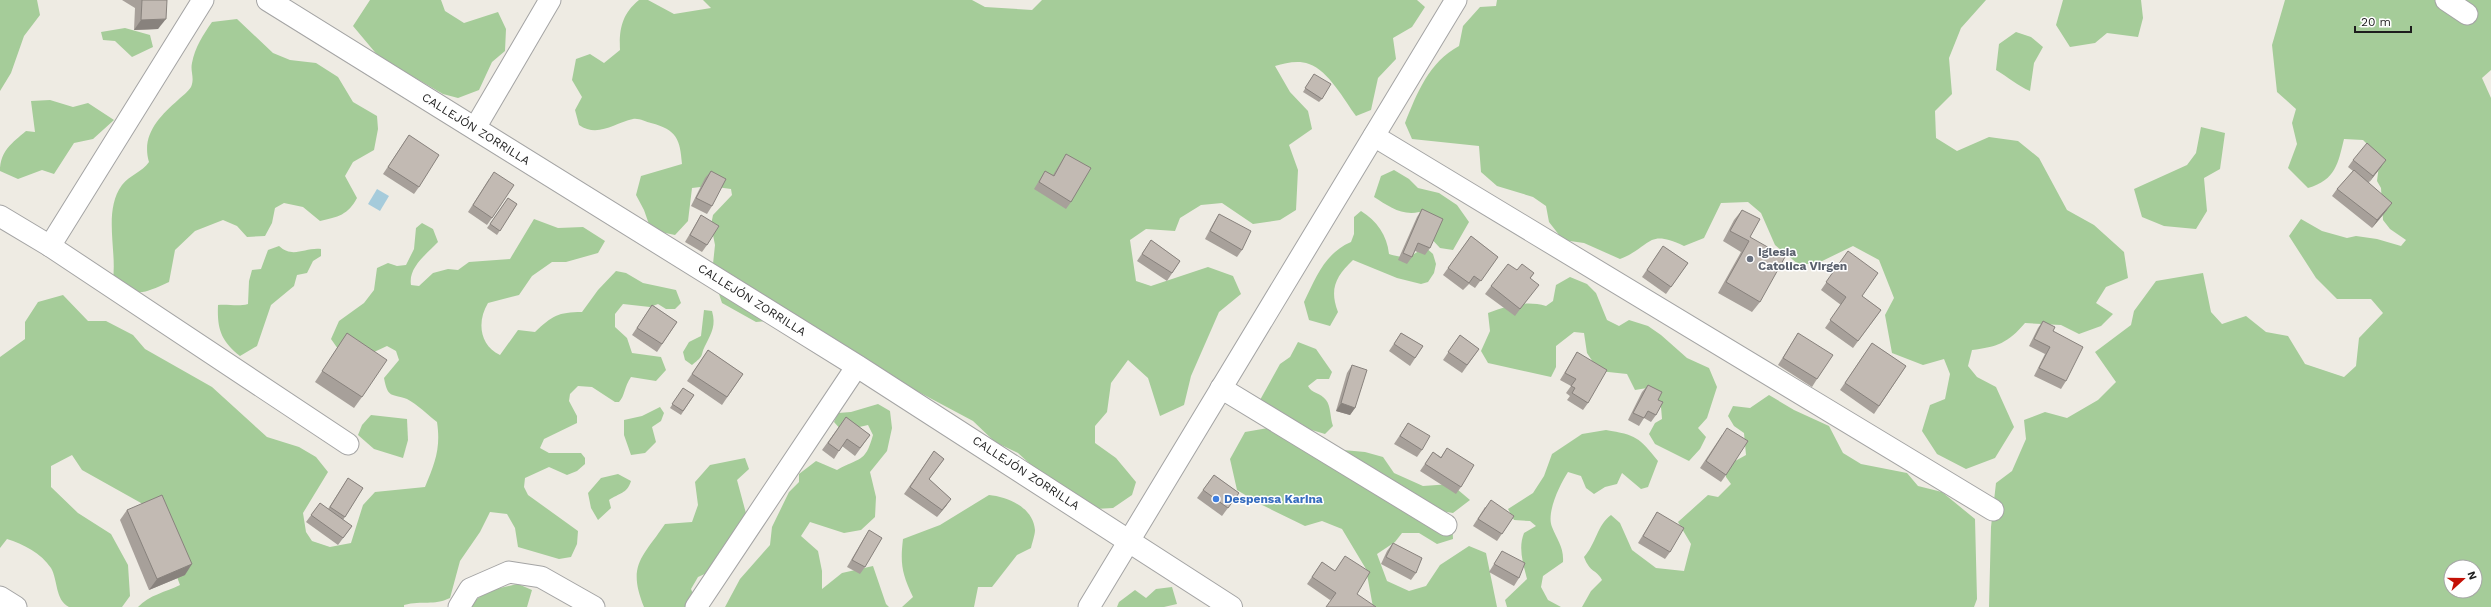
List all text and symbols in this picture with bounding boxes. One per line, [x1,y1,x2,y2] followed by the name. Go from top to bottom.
[2355,8,2411,34] scale bar
[2361,15,2391,29] text: 20 m
[419,90,533,168] street label: CALLEJÓN ZORRILLA
[1758,245,1847,273] place label: Iglesia Catolica Virgen
[1745,254,1755,264] marker: Iglesia Catolica Virgen
[695,261,809,339] street label: CALLEJÓN ZORRILLA
[970,433,1082,513] street label: CALLEJÓN ZORRILLA
[1224,492,1323,506] place label: Despensa Karina
[1211,494,1221,504] marker: Despensa Karina
[2443,559,2483,599] north arrow
[2464,569,2479,582] text: N

